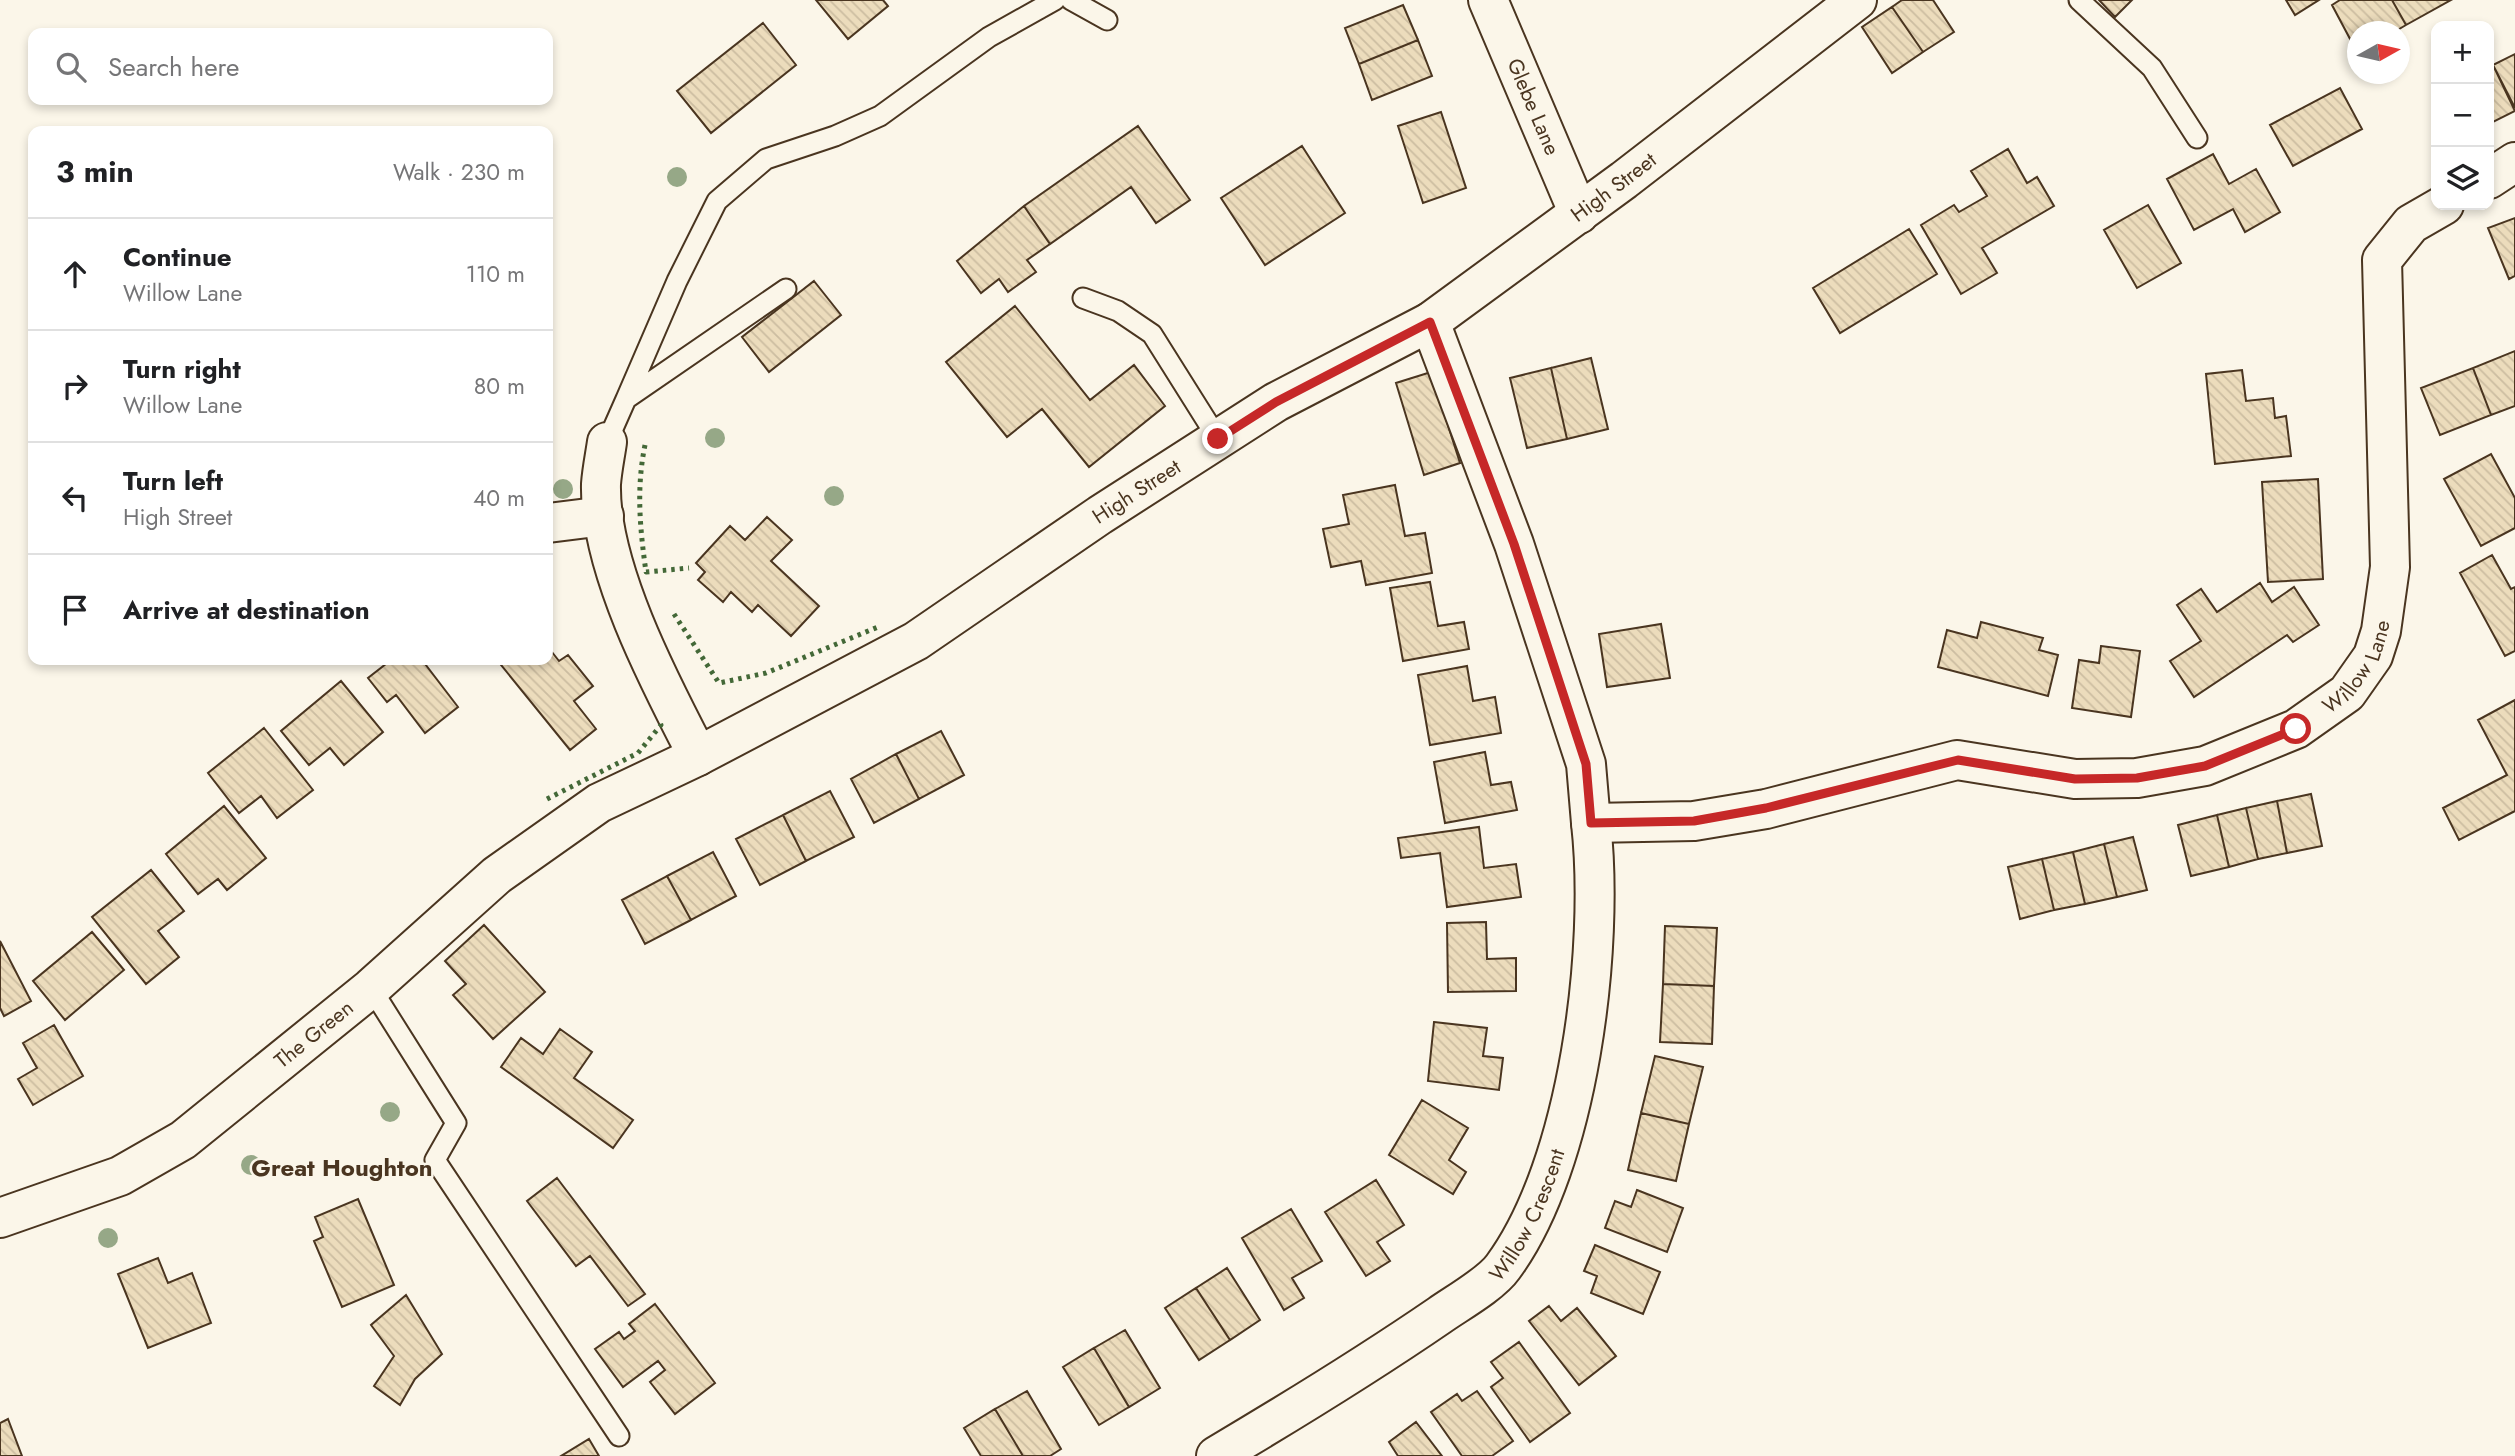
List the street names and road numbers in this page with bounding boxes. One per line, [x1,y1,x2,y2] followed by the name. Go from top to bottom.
[1500,54,1567,160] street label: Glebe Lane
[1565,145,1663,229] street label: High Street
[1086,452,1187,531] street label: High Street
[2316,618,2397,721] street label: Willow Lane
[268,993,360,1075] street label: The Green
[1482,1145,1572,1288] street label: Willow Crescent

